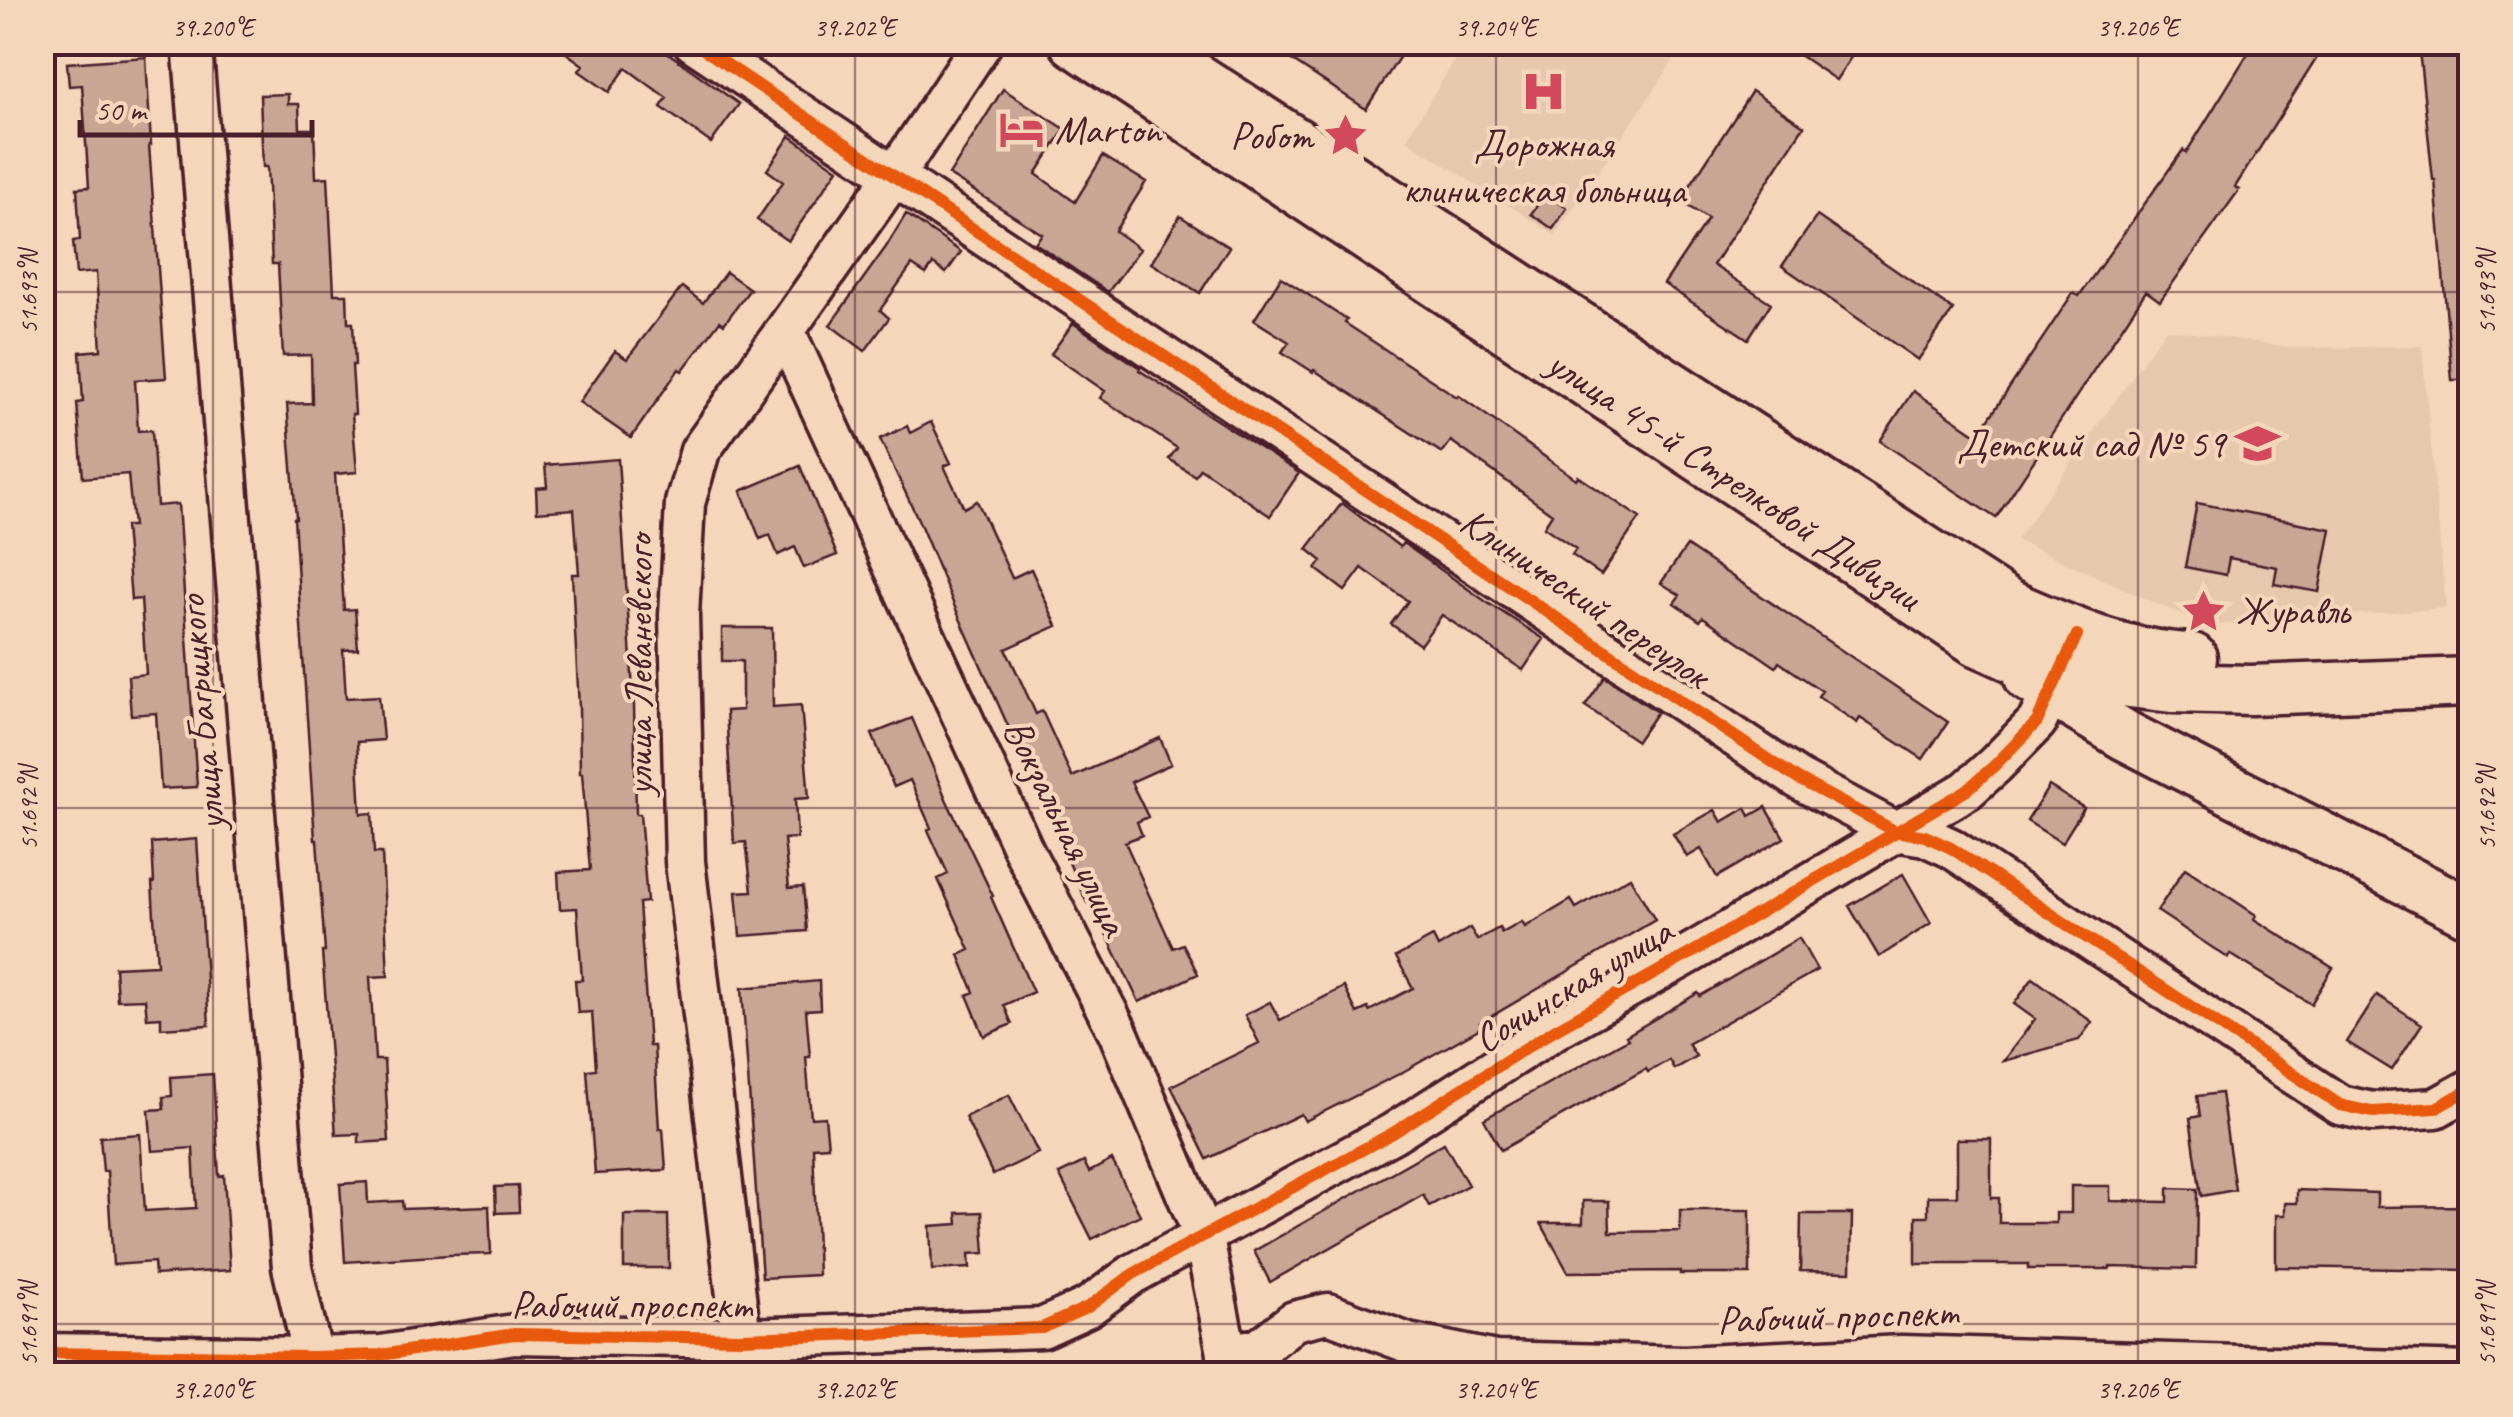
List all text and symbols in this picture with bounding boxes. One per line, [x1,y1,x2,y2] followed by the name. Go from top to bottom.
[172,12,257,44] text: 39.200°E
[814,12,899,44] text: 39.202°E
[1455,12,1540,44] text: 39.204°E
[2097,12,2182,44] text: 39.206°E
[1520,67,1568,115] hospital icon: Дорожная клиническая больница
[80,75,312,137] scale bar
[95,91,148,129] text: 50 m
[1055,105,1163,155] place label: Marton
[998,106,1046,154] hotel icon: Marton
[1230,111,1316,161] place label: Робот
[1322,112,1370,160] place icon: Робот
[1403,119,1688,215] place label: Дорожная клиническая больница
[13,246,45,334] text: 51.693°N
[2471,246,2503,334] text: 51.693°N
[1536,337,1932,623] street label: улица 45-й Стрелковой Дивизии
[1957,419,2228,469] place label: Детский сад № 59
[2234,420,2282,468] school or university icon: Детский сад № 59
[1451,496,1722,701] street label: Клинический переулок
[614,530,664,798] street label: улица Леваневского
[2236,586,2352,636] place label: Журавль
[2179,587,2227,635] place icon: Журавль
[166,591,236,835] street label: улица Багрицкого
[992,711,1141,946] street label: Вокзальная улица
[13,762,45,850] text: 51.692°N
[2471,762,2503,850] text: 51.692°N
[1464,905,1684,1064] street label: Сочинская улица
[13,1278,45,1366] text: 51.691°N
[2471,1278,2503,1366] text: 51.691°N
[511,1280,754,1330] street label: Рабочий проспект
[1717,1287,1961,1345] street label: Рабочий проспект
[172,1374,257,1406] text: 39.200°E
[814,1374,899,1406] text: 39.202°E
[1455,1374,1540,1406] text: 39.204°E
[2097,1374,2182,1406] text: 39.206°E

